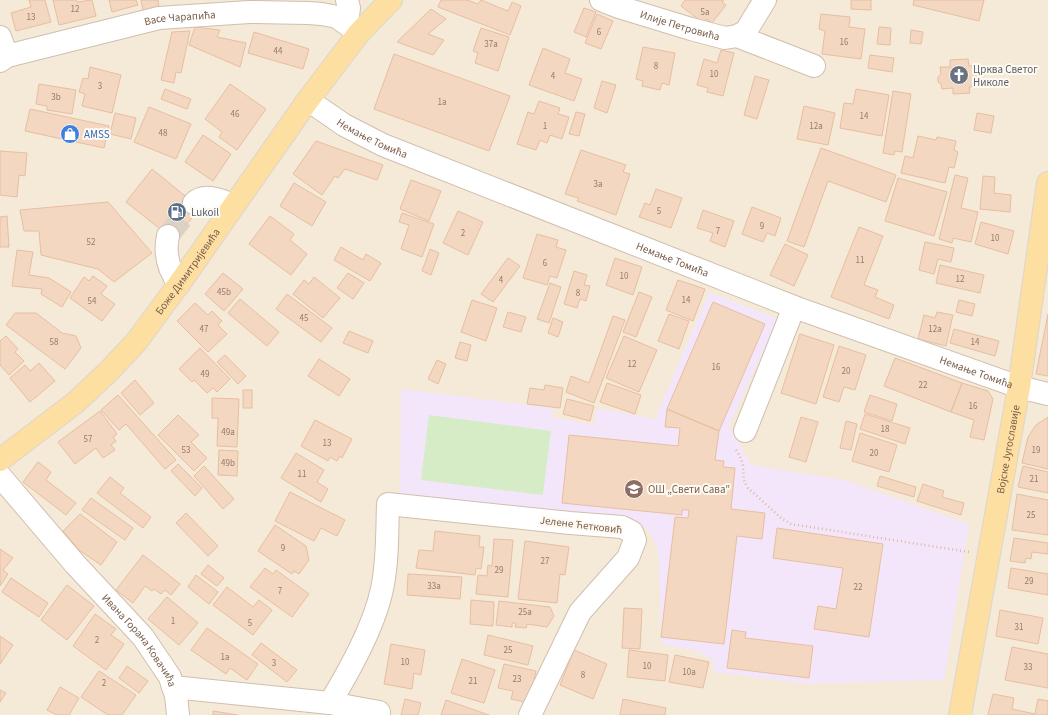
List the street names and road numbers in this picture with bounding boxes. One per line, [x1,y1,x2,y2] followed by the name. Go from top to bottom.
[638,6,722,44] street label: Илије Петровића
[142,7,216,29] street label: Васе Чарапића
[334,115,410,161] street label: Немање Томића
[152,225,223,318] street label: Боже Димитријевића
[634,238,711,280] street label: Немање Томића
[938,352,1015,392] street label: Немање Томића
[992,403,1023,495] street label: Војске Југославије
[539,513,623,537] street label: Јелене Ћетковић
[99,590,180,689] street label: Ивана Горана Ковачића

